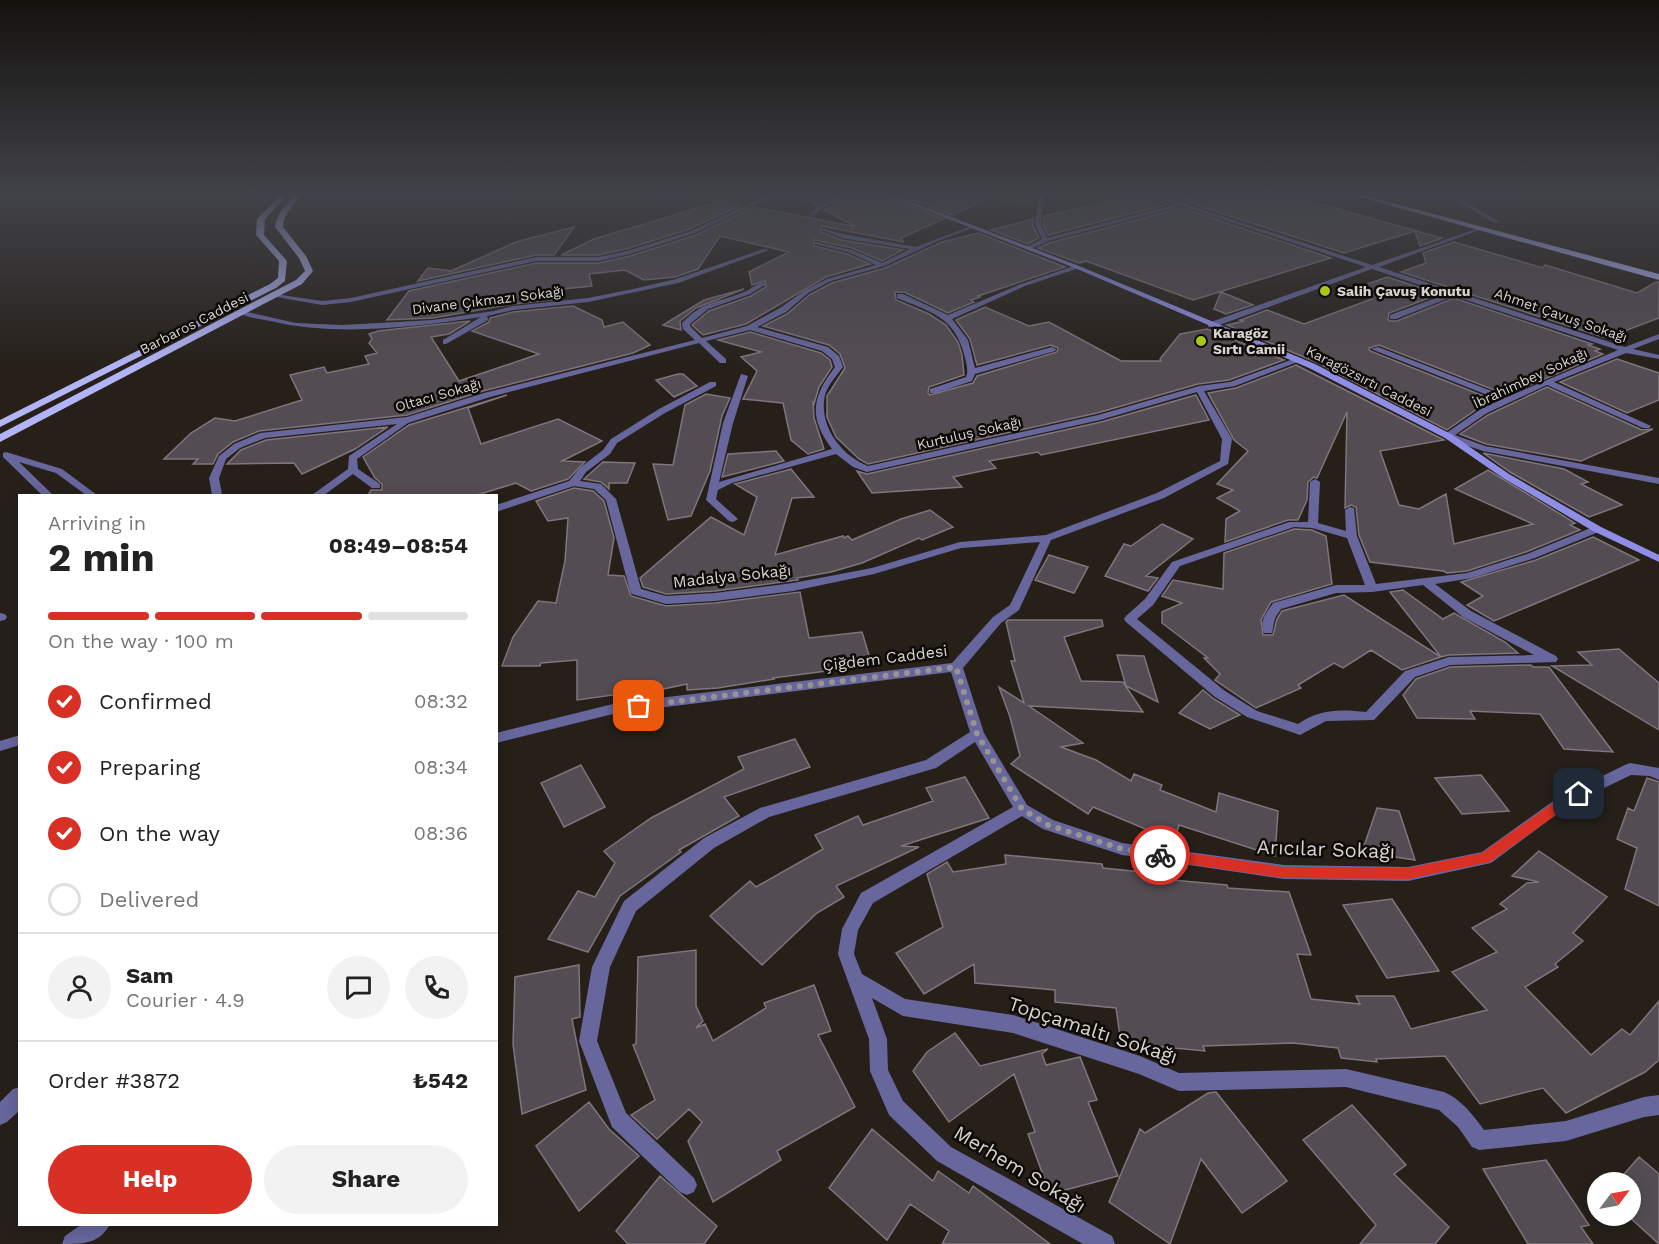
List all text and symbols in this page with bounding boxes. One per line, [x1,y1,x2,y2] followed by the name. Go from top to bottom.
[411,283,565,317] street label: Divane Çıkmazı Sokağı
[1337,283,1470,299] place label: Salih Çavuş Konutu
[1318,284,1332,298] marker: Salih Çavuş Konutu
[1492,285,1630,345] street label: Ahmet Çavuş Sokağı
[137,289,251,357] street label: Barbaros Caddesi
[1213,325,1285,357] place label: Karagöz Sırtı Camii
[1194,334,1208,348] marker: Karagöz Sırtı Camii
[1304,342,1434,420] street label: Karagözsırtı Caddesi
[1470,344,1590,412] street label: İbrahimbey Sokağı
[393,375,483,415] street label: Oltacı Sokağı
[915,413,1023,453] street label: Kurtuluş Sokağı
[48,511,146,535] text: Arriving in
[329,533,468,558] text: 08:49–08:54
[48,535,155,580] text: 2 min
[672,560,792,592] street label: Madalya Sokağı
[48,629,234,653] text: On the way · 100 m
[821,641,949,675] street label: Çiğdem Caddesi
[613,680,664,731] pin
[48,685,81,718] icon: check
[99,689,212,714] text: Confirmed
[414,689,468,713] text: 08:32
[622,689,655,722] icon: bag
[48,751,81,784] icon: check
[99,755,200,780] text: Preparing
[413,755,468,779] text: 08:34
[1553,768,1604,819] pin
[1562,777,1595,810] icon: home
[48,817,81,850] icon: check
[99,821,220,846] text: On the way
[414,821,468,845] text: 08:36
[1130,825,1190,885] courier
[1256,835,1396,863] street label: Arıcılar Sokağı
[1144,839,1177,872] icon: bike
[99,887,199,912] text: Delivered
[48,956,111,1019] button: person
[327,956,390,1019] button: chat
[405,956,468,1019] button: phone
[126,963,174,988] text: Sam
[126,988,245,1012] text: Courier · 4.9
[1005,991,1181,1069] street label: Topçamaltı Sokağı
[48,1068,180,1093] text: Order #3872
[413,1068,468,1093] text: ₺542
[950,1120,1090,1218] street label: Merhem Sokağı
[48,1145,252,1214] button: Help
[264,1145,468,1214] button: Share
[1587,1172,1641,1226] north arrow
[1587,1172,1641,1226] map controls

